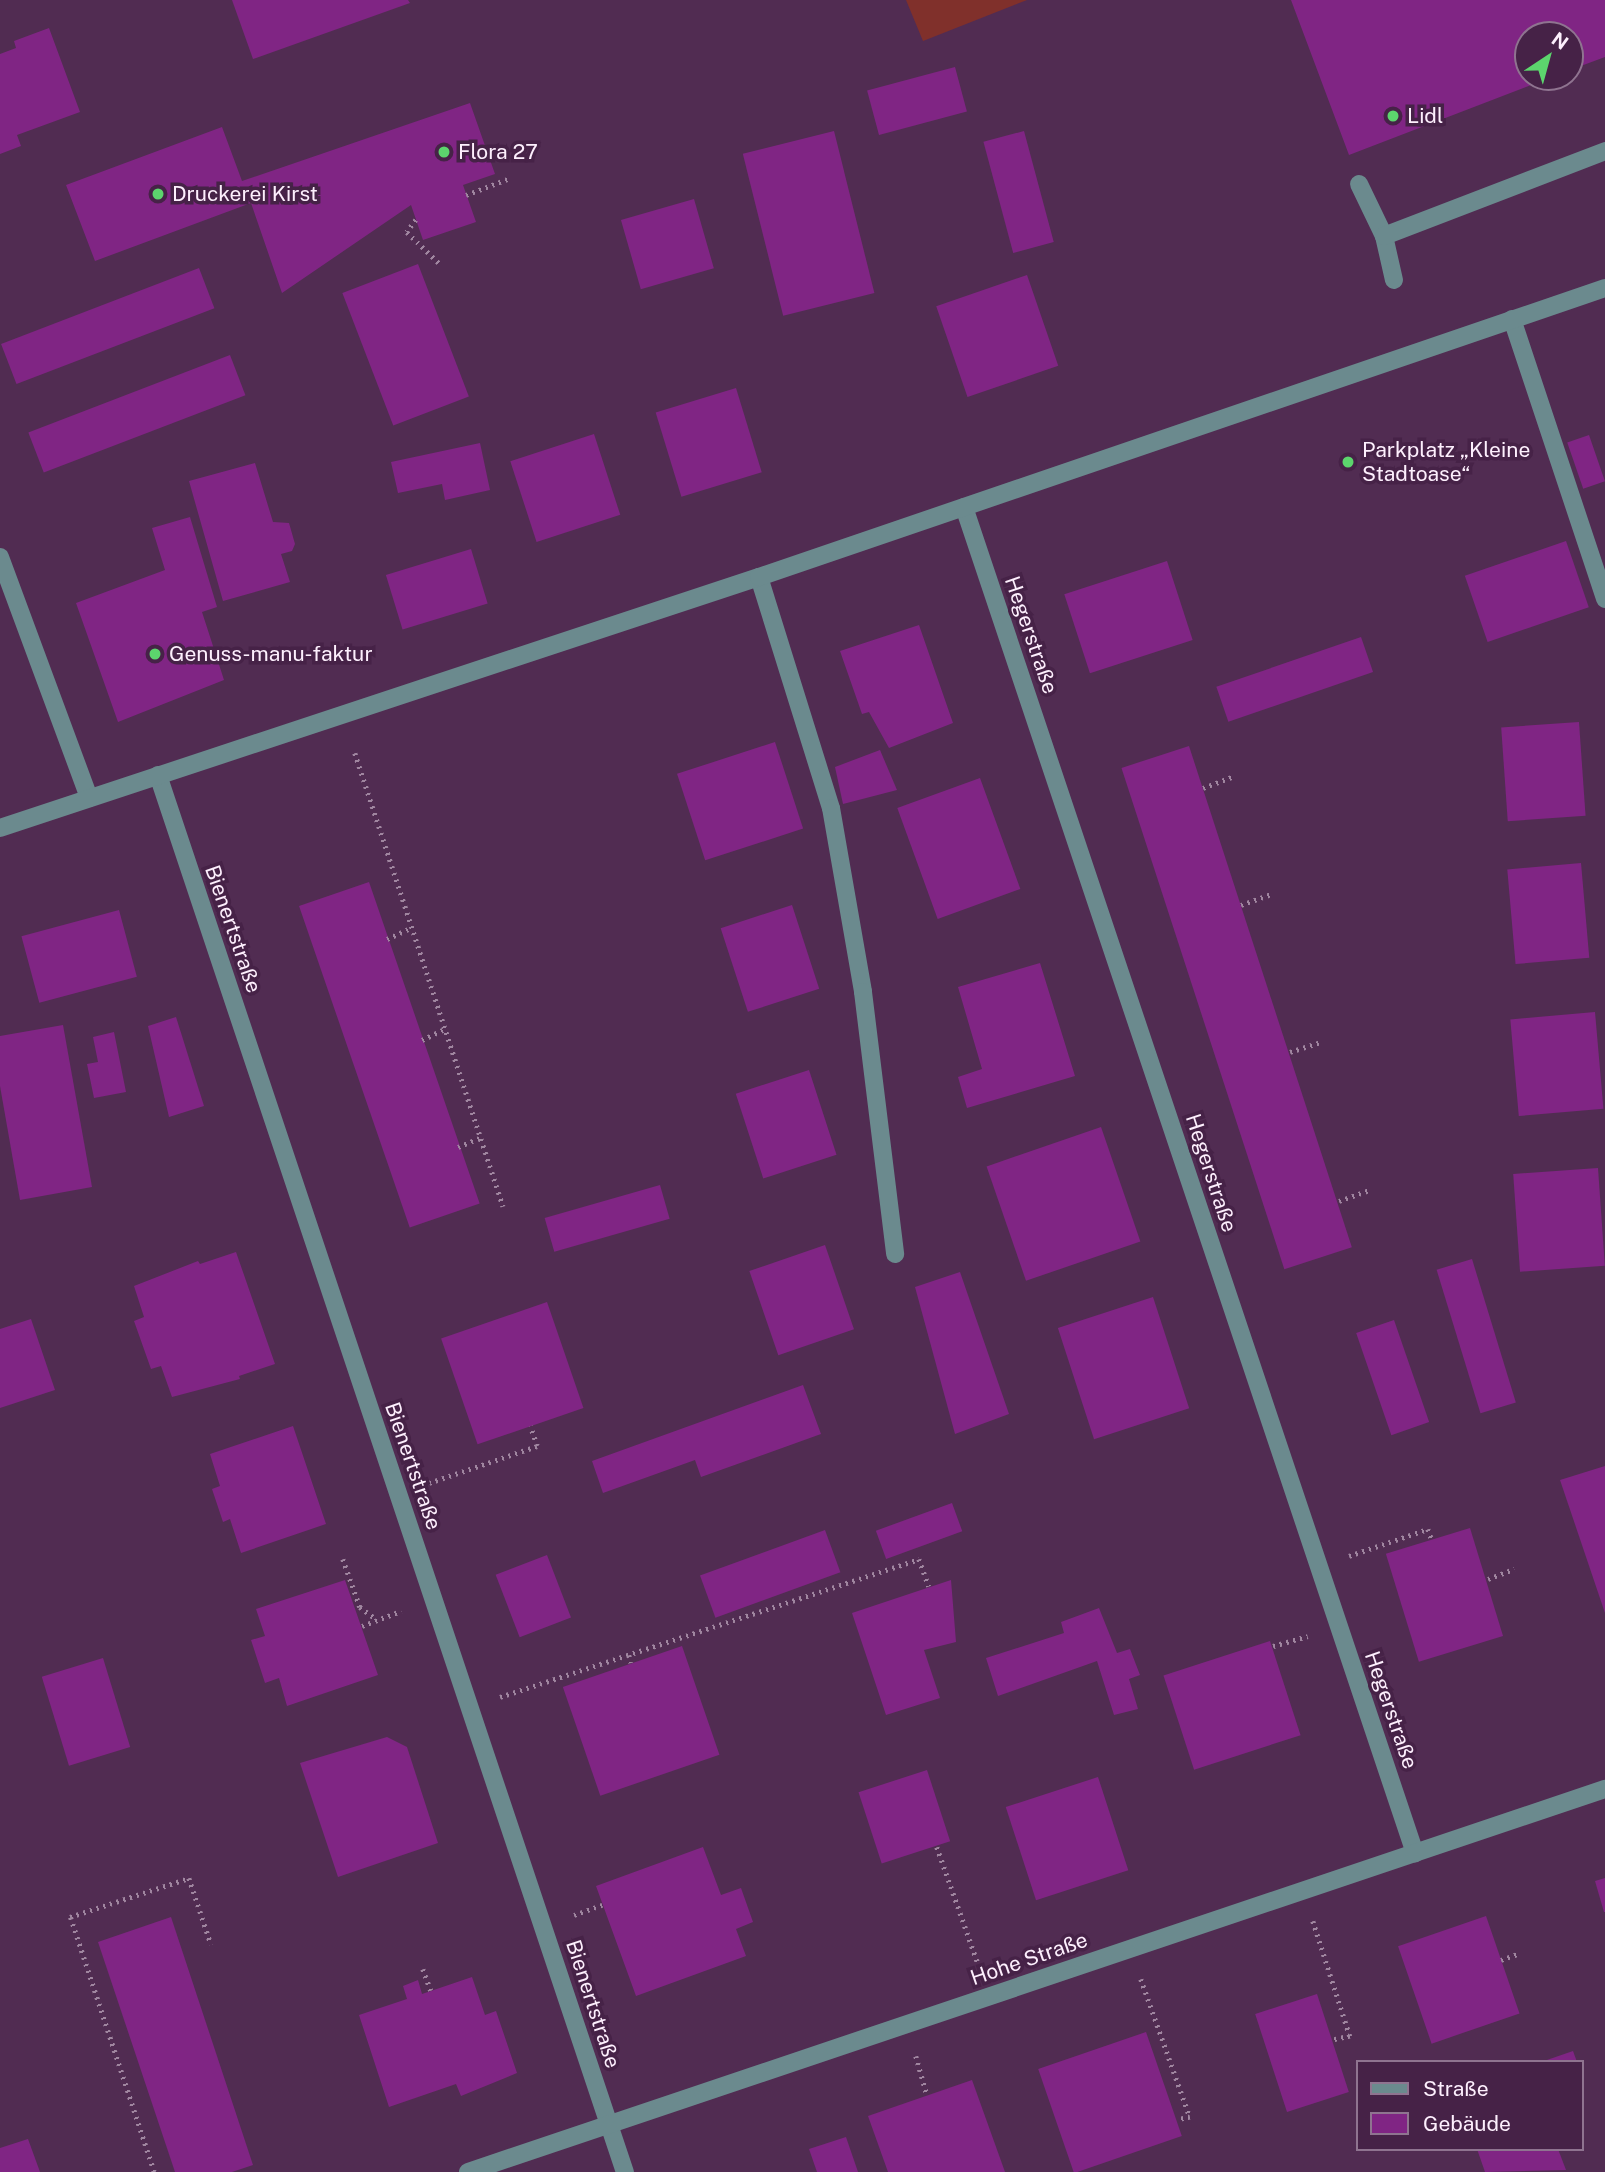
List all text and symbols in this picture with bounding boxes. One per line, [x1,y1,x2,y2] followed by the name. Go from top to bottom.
[1514,21,1584,91] north arrow
[1548,27,1573,54] text: N
[1407,103,1443,129] place label: Lidl
[1385,108,1401,124] marker: Lidl
[458,139,538,165] place label: Flora 27
[436,144,452,160] marker: Flora 27
[172,181,318,207] place label: Druckerei Kirst
[150,186,166,202] marker: Druckerei Kirst
[1362,437,1530,487] place label: Parkplatz „Kleine Stadtoase“
[1340,454,1356,470] marker: Parkplatz „Kleine Stadtoase“
[999,573,1063,697] street label: Hegerstraße
[169,641,373,667] place label: Genuss-manu-faktur
[147,646,163,662] marker: Genuss-manu-faktur
[199,862,267,996] street label: Bienertstraße
[1180,1111,1242,1235] street label: Hegerstraße
[379,1399,447,1533] street label: Bienertstraße
[1359,1648,1423,1772] street label: Hegerstraße
[967,1927,1091,1991] street label: Hohe Straße
[560,1937,626,2071] street label: Bienertstraße
[1356,2060,1584,2151] legend
[1423,2076,1489,2101] text: Straße
[1423,2111,1511,2136] text: Gebäude

